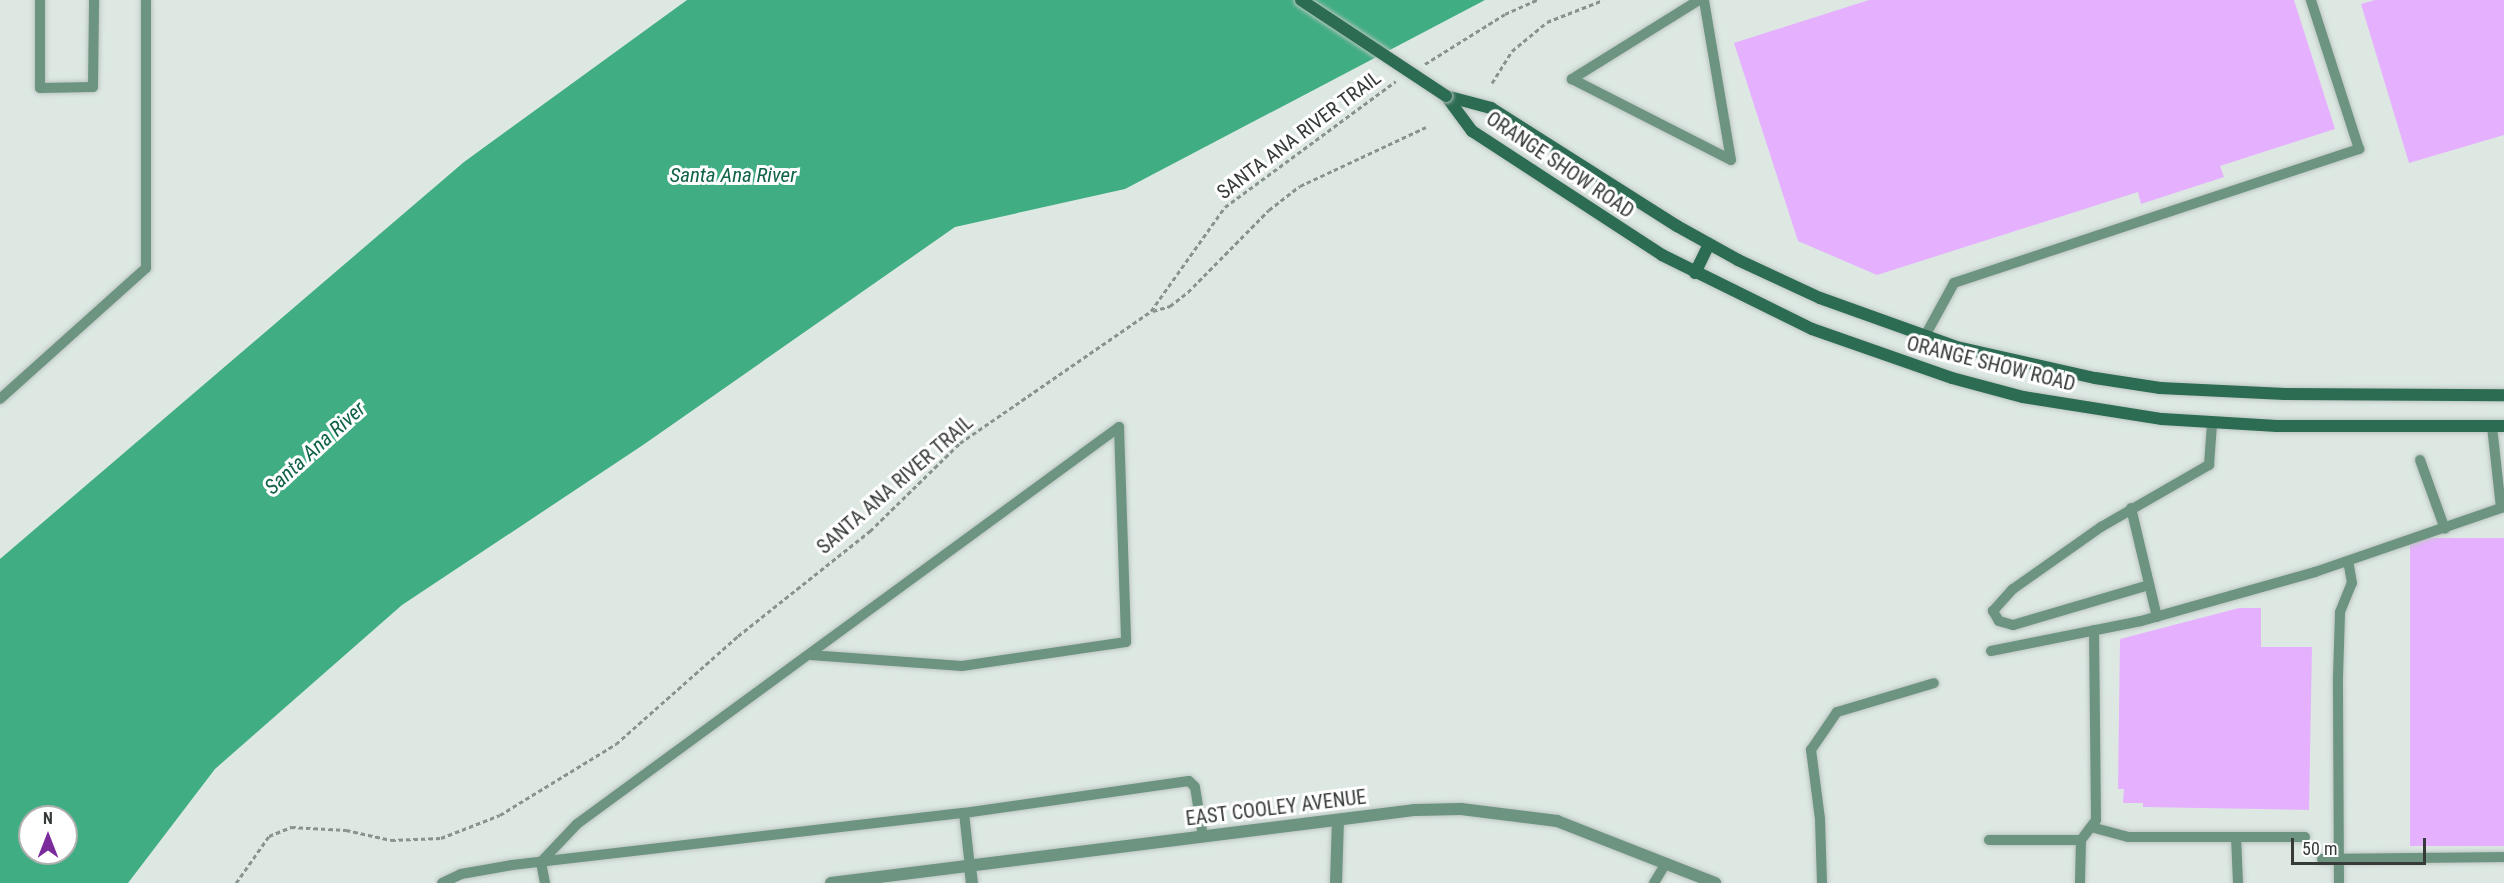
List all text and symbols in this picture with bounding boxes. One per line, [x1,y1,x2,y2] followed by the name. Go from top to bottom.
[1212,66,1386,204] street label: SANTA ANA RIVER TRAIL
[1482,107,1638,223] street label: ORANGE SHOW ROAD
[670,162,796,188] water label: Santa Ana River
[1904,331,2078,397] street label: ORANGE SHOW ROAD
[259,396,371,500] water label: Santa Ana River
[812,411,978,559] street label: SANTA ANA RIVER TRAIL
[1184,785,1368,831] street label: EAST COOLEY AVENUE
[18,805,78,865] north arrow
[43,809,53,828] text: N
[2294,826,2429,864] scale bar
[2302,838,2337,859] text: 50 m

